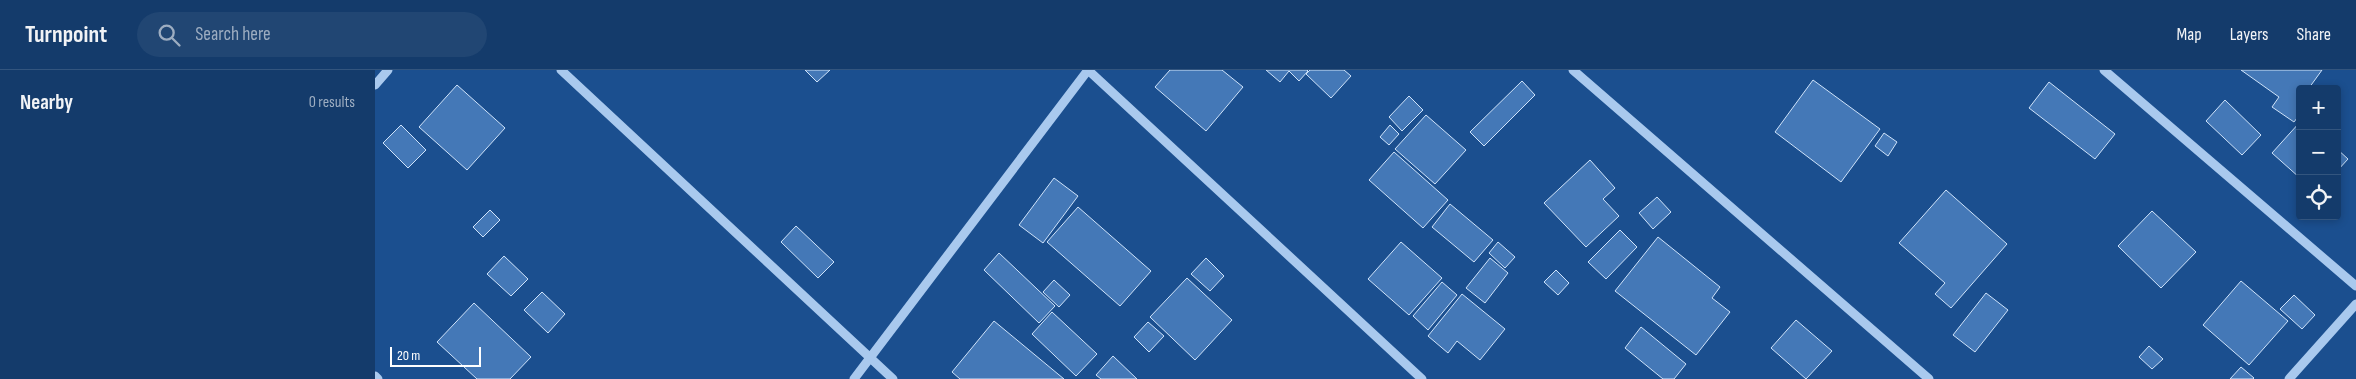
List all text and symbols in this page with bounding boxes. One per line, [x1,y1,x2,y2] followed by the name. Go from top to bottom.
[137,12,487,57] search box
[25,20,107,49] text: Turnpoint
[155,21,183,49] icon: search
[195,23,271,46] text: Search here
[2177,24,2202,45] text: Map
[2230,24,2269,45] text: Layers
[2297,24,2331,45] text: Share
[2296,85,2341,220] map controls
[2296,85,2341,130] button: +
[20,90,73,115] text: Nearby
[309,93,355,112] text: 0 results
[2296,130,2341,175] button: −
[2296,175,2341,220] button: locate
[390,344,481,367] scale bar
[397,347,420,364] text: 20 m

